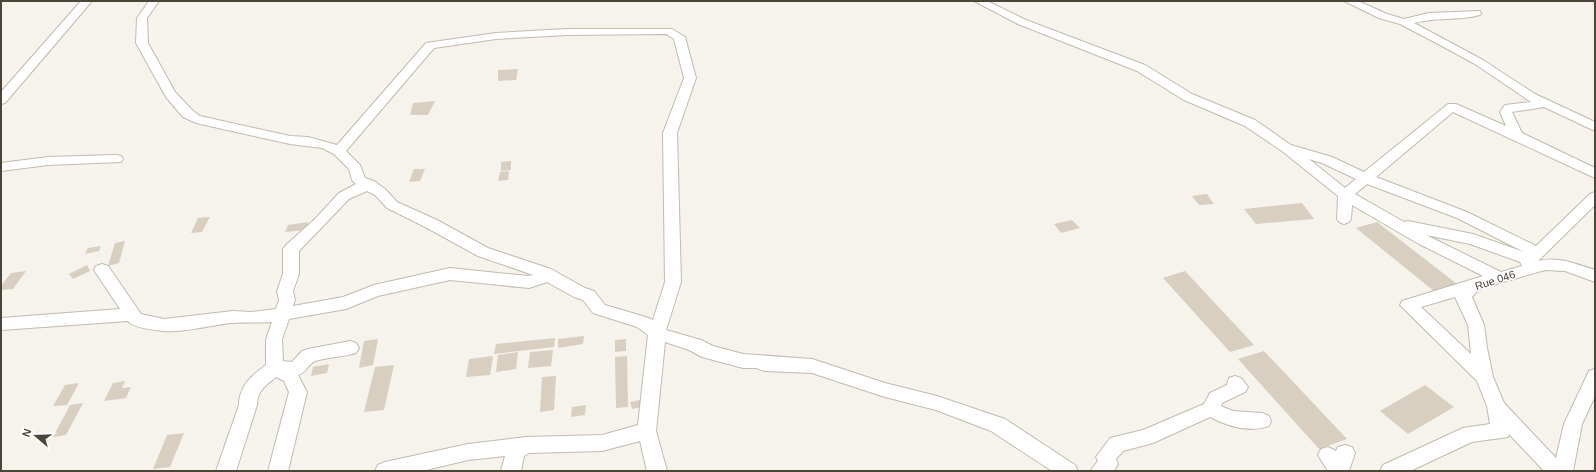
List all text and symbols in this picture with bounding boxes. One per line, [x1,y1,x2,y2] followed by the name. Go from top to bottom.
[1473,268,1517,292] street label: Rue 046
[16,416,56,456] north arrow
[20,427,34,438] text: N

